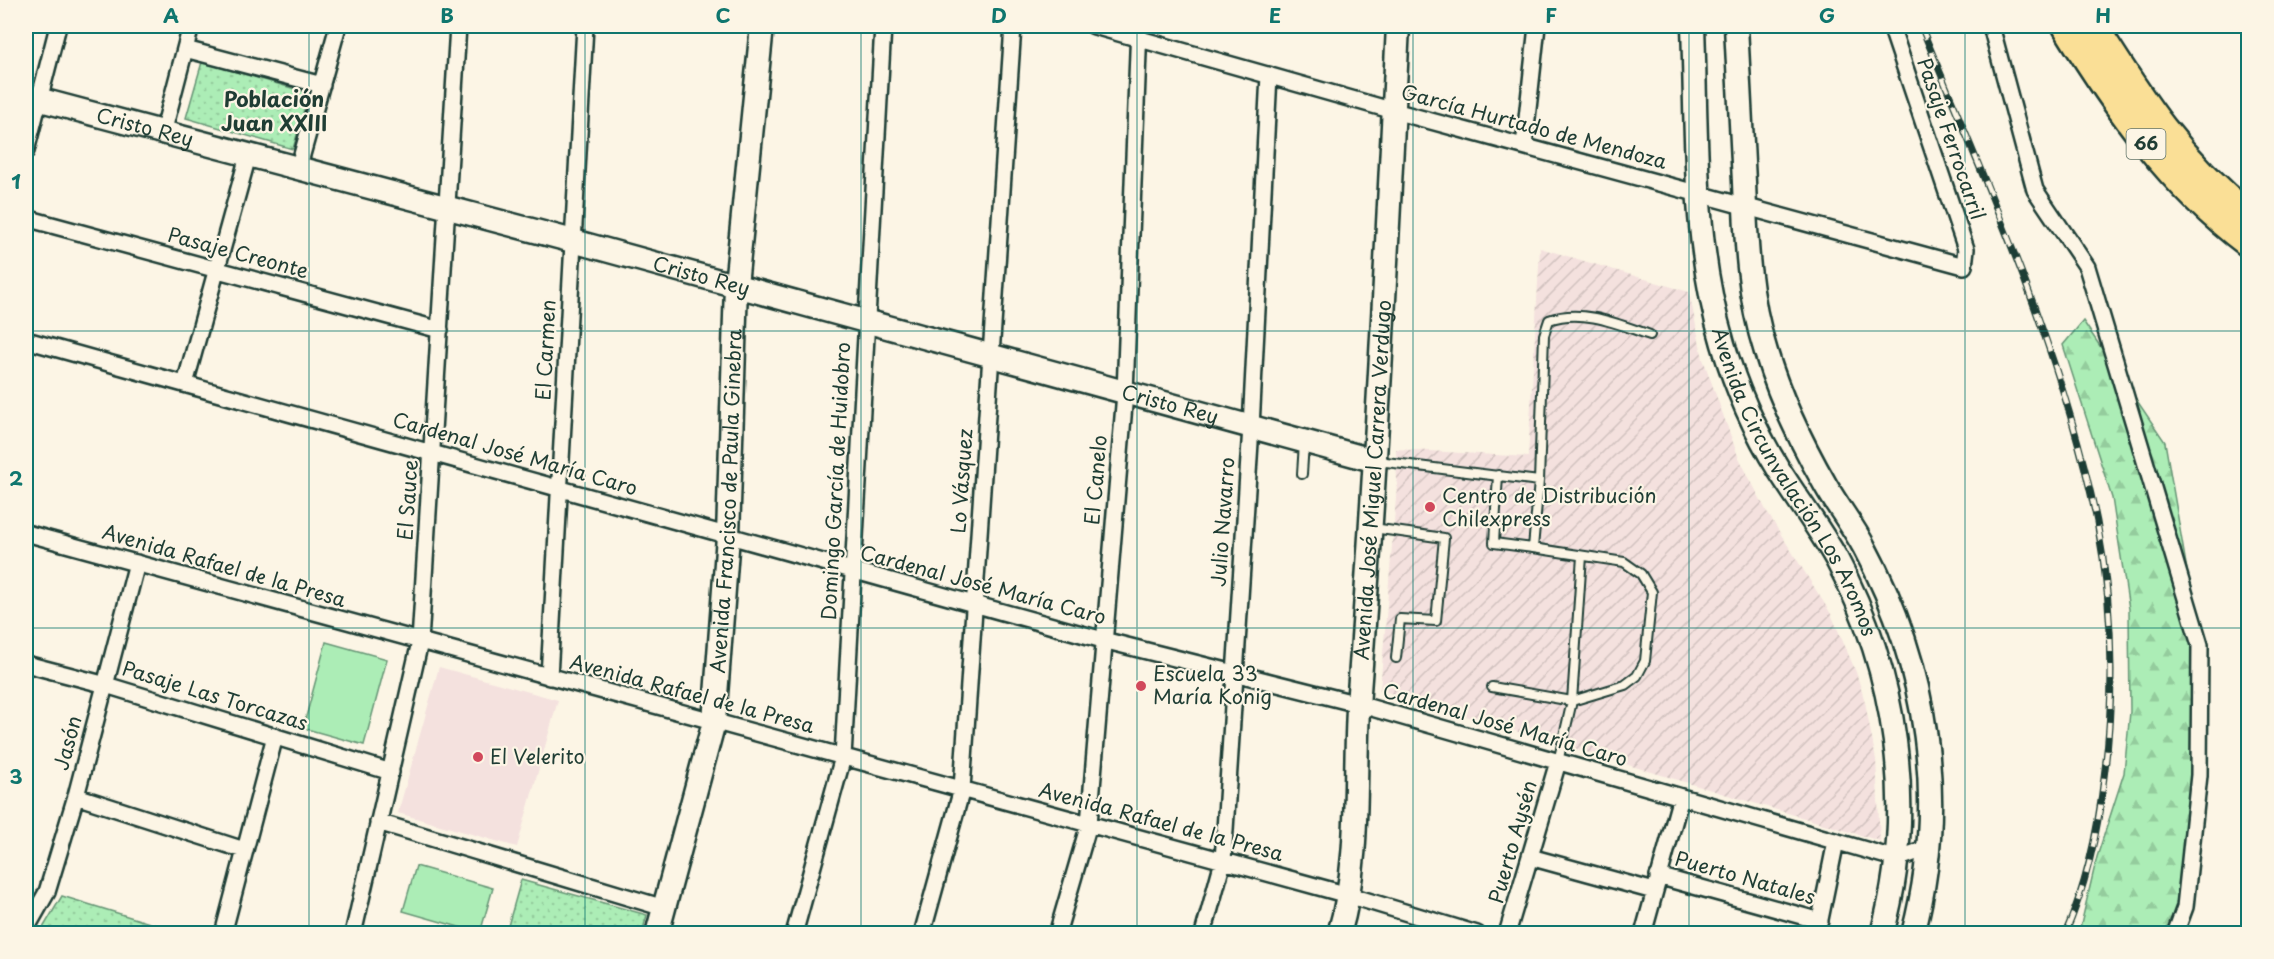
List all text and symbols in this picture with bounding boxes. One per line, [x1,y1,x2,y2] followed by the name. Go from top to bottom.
[163,0,179,30] text: A
[440,0,454,30] text: B
[715,0,731,30] text: C
[991,0,1007,30] text: D
[1269,0,1281,30] text: E
[1545,0,1557,30] text: F
[1819,0,1835,30] text: G
[2095,0,2111,30] text: H
[1910,54,1994,224] street label: Pasaje Ferrocarril
[1398,76,1671,176] street label: García Hurtado de Mendoza
[221,82,327,138] district label: Población Juan XXIII
[93,99,197,154] street label: Cristo Rey
[2126,129,2166,159] road number: 66
[11,166,21,196] text: 1
[165,219,312,285] street label: Pasaje Creonte
[650,248,754,303] street label: Cristo Rey
[527,299,563,401] street label: El Carmen
[1345,299,1398,661] street label: Avenida José Miguel Carrera Verdugo
[1705,324,1885,640] street label: Avenida Circunvalación Los Aromos
[702,327,749,674] street label: Avenida Francisco de Paula Ginebra
[813,341,857,621] street label: Domingo García de Huidobro
[1118,376,1222,431] street label: Cristo Rey
[389,404,641,502] street label: Cardenal José María Caro
[942,428,980,534] street label: Lo Vásquez
[1076,434,1114,526] street label: El Canelo
[1203,456,1242,588] street label: Julio Navarro
[389,458,425,541] street label: El Sauce
[9,463,23,493] text: 2
[1442,480,1657,533] place label: Centro de Distribución Chilexpress
[1423,500,1437,514] marker: Centro de Distribución Chilexpress
[99,516,350,614] street label: Avenida Rafael de la Presa
[857,537,1110,631] street label: Cardenal José María Caro
[567,646,818,740] street label: Avenida Rafael de la Presa
[119,653,312,738] street label: Pasaje Las Torcazas
[1153,658,1272,711] place label: Escuela 33 María Konig
[1379,675,1631,773] street label: Cardenal José María Caro
[1134,679,1148,693] marker: Escuela 33 María Konig
[45,712,89,773] street label: Jasón
[490,741,585,771] place label: El Velerito
[471,750,485,764] marker: El Velerito
[9,761,23,791] text: 3
[1036,774,1287,868] street label: Avenida Rafael de la Presa
[1480,777,1544,907] street label: Puerto Aysén
[1672,843,1819,911] street label: Puerto Natales

